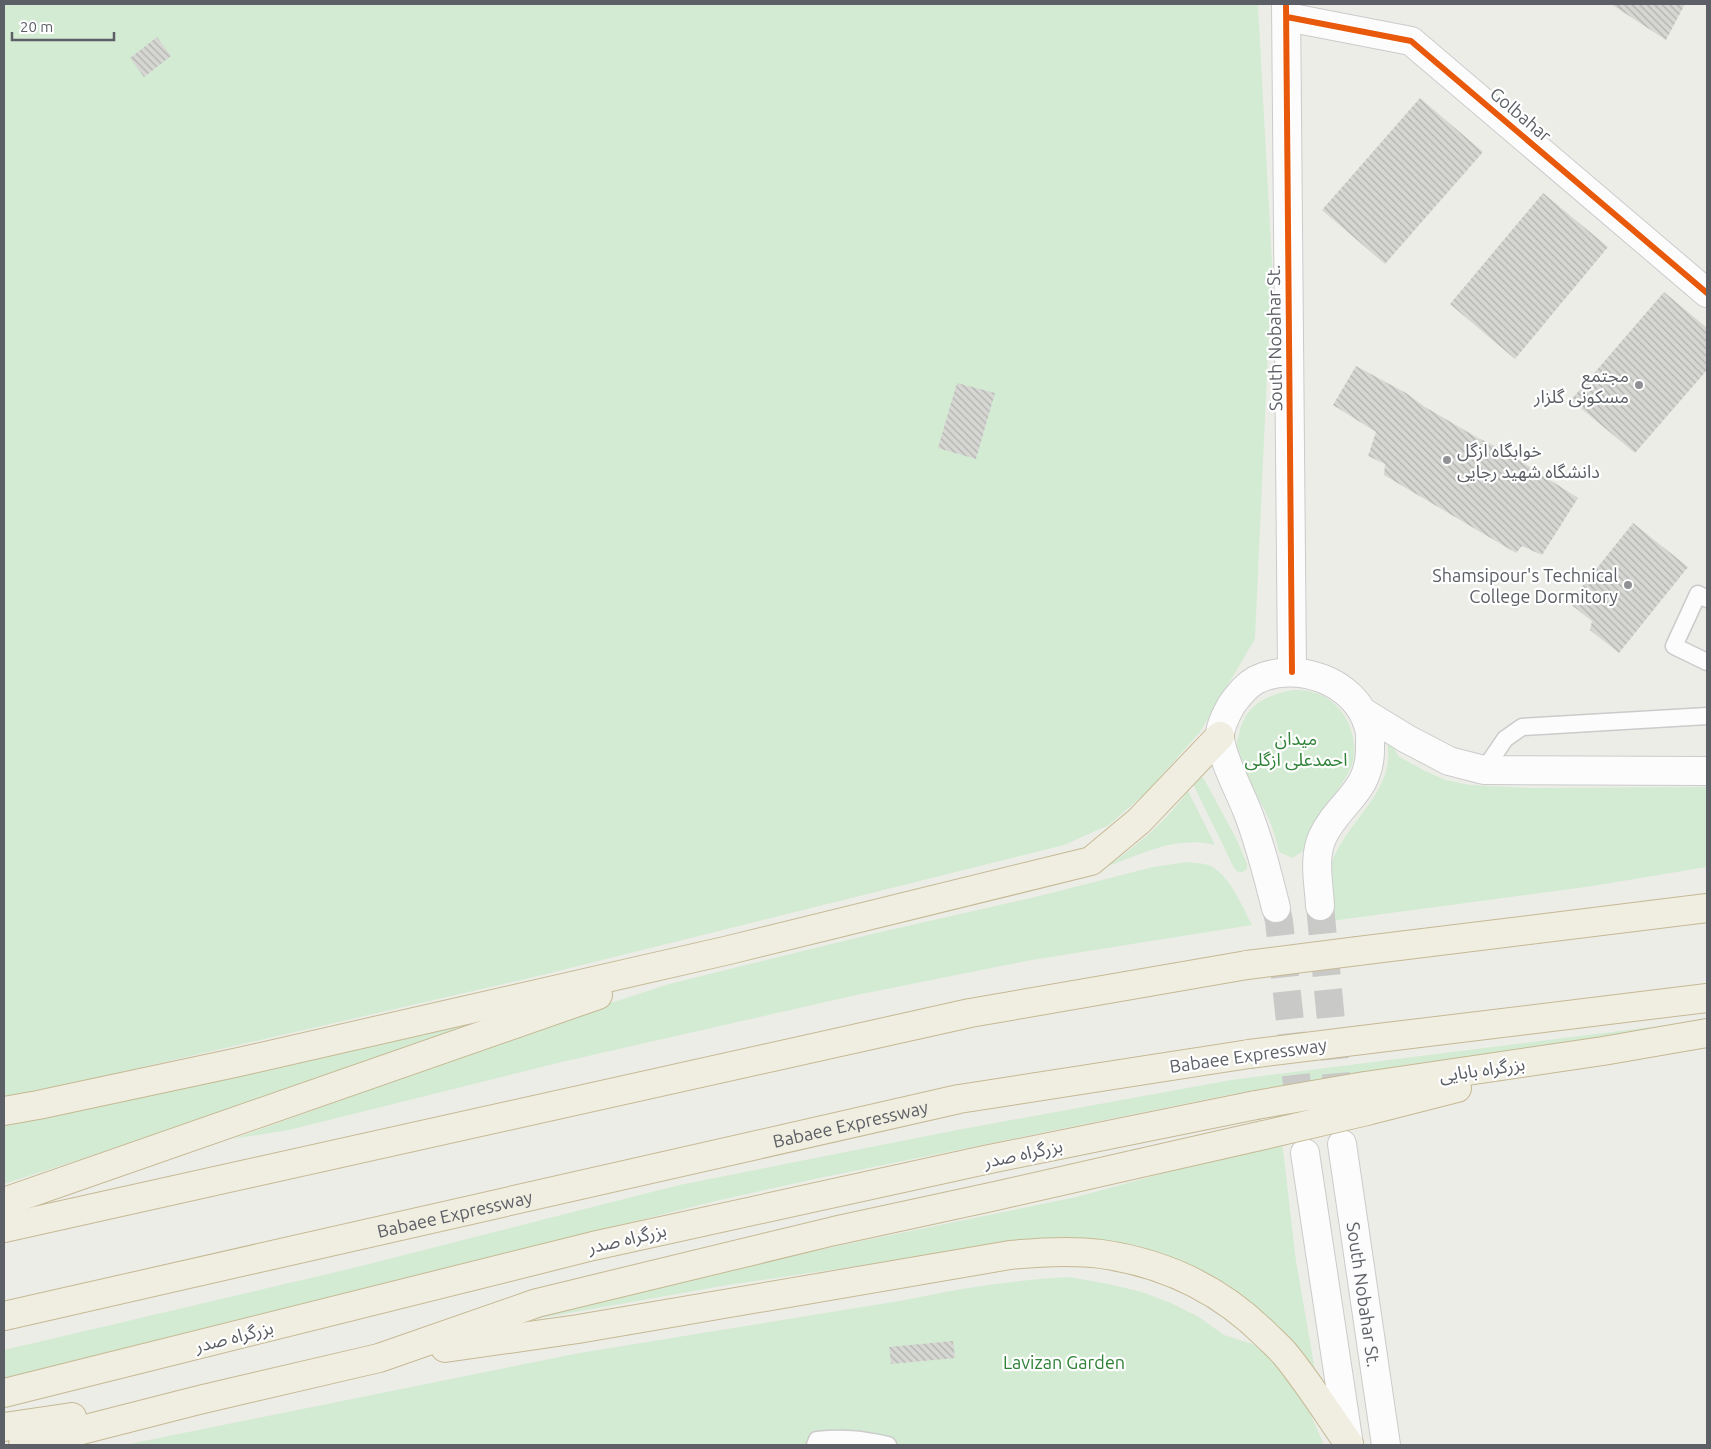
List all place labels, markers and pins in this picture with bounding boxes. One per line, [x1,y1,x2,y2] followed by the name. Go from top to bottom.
[1533,365,1629,408] place label: مجتمع مسکونی گلزار
[1633,379,1645,391] marker: مجتمع مسکونی گلزار
[1457,440,1600,483] place label: خوابگاه ازگل دانشگاه شهید رجایی
[1441,454,1453,466] marker: خوابگاه ازگل دانشگاه شهید رجایی
[1432,565,1618,606] place label: Shamsipour's Technical College Dormitory
[1622,579,1634,591] marker: Shamsipour's Technical College Dormitory

